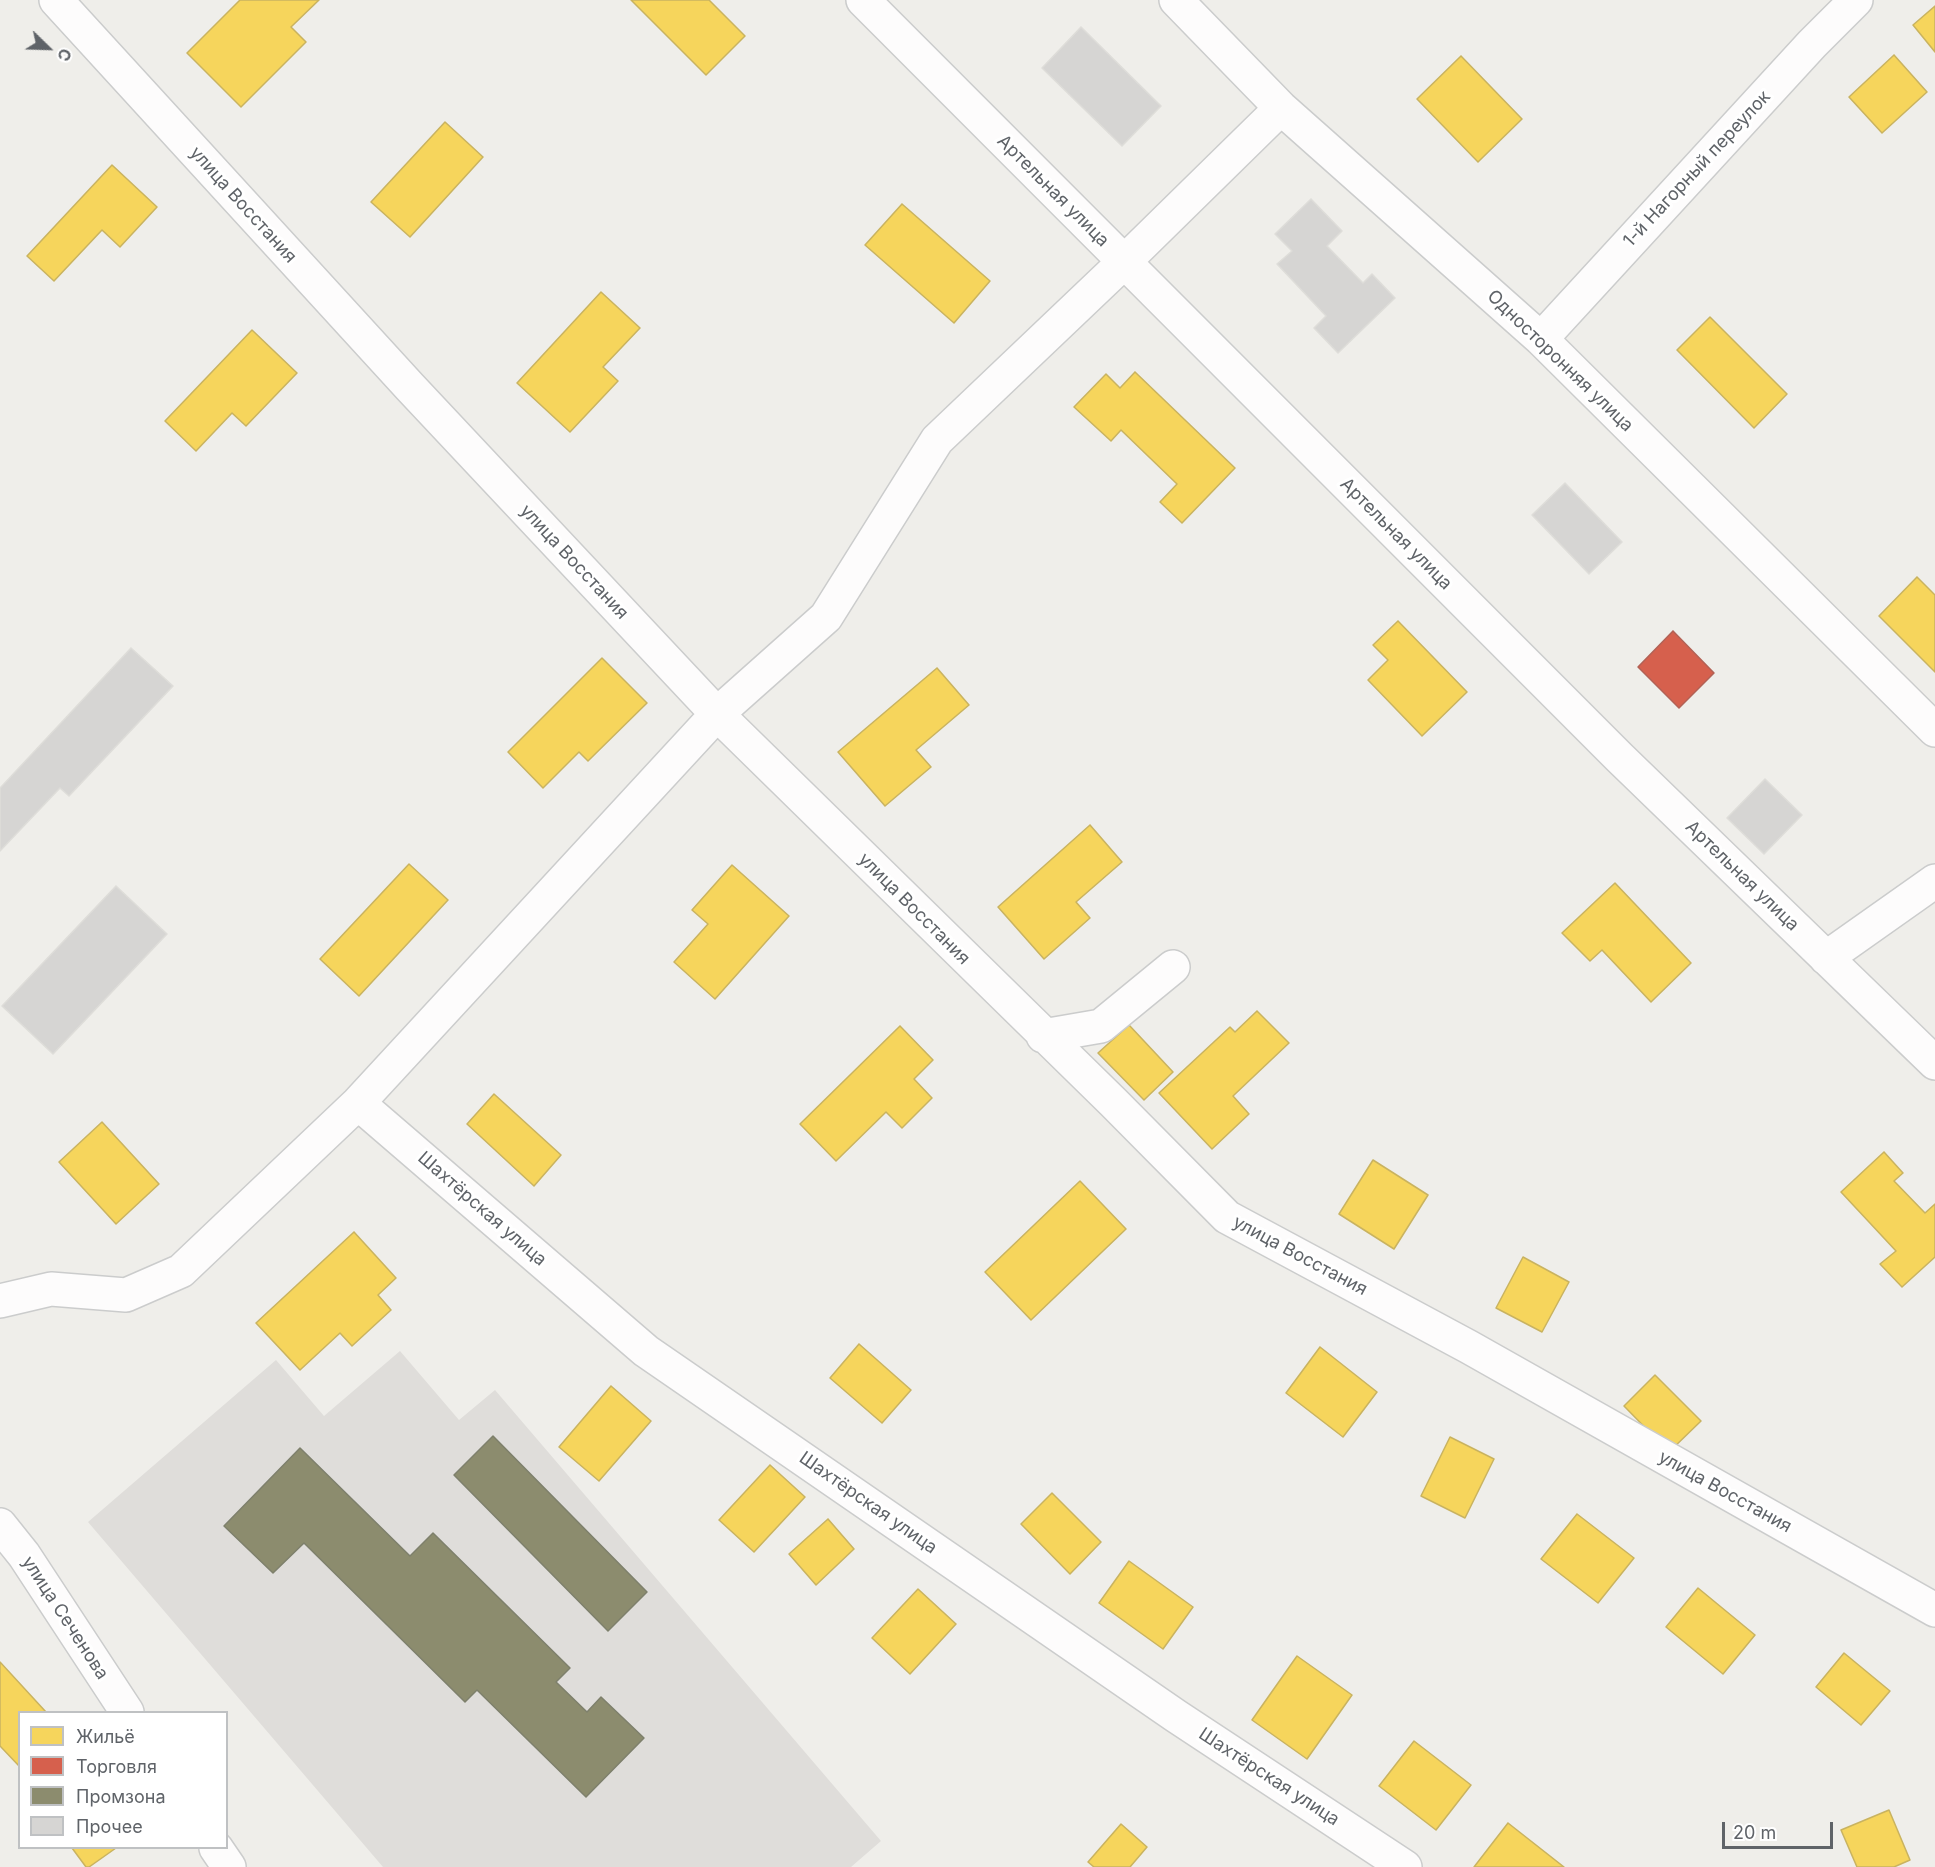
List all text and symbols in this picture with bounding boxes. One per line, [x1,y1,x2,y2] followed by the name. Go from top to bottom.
[18,18,78,78] north arrow
[53,46,76,64] text: С
[1619,86,1775,252] street label: 1-й Нагорный переулок
[993,131,1113,251] street label: Артельная улица
[185,142,301,268] street label: улица Восстания
[1482,286,1638,436] street label: Односторонняя улица
[1336,474,1456,594] street label: Артельная улица
[515,500,633,624] street label: улица Восстания
[1681,816,1803,936] street label: Артельная улица
[854,849,974,969] street label: улица Восстания
[413,1147,551,1271] street label: Шахтёрская улица
[1229,1211,1371,1301] street label: улица Восстания
[1655,1446,1795,1538] street label: улица Восстания
[795,1447,941,1559] street label: Шахтёрская улица
[17,1552,113,1684] street label: улица Сеченова
[18,1711,228,1849] legend
[1195,1723,1343,1831] street label: Шахтёрская улица
[76,1726,135,1747] text: Жильё
[76,1756,157,1777] text: Торговля
[76,1786,166,1807] text: Промзона
[1725,1810,1836,1848] scale bar
[76,1816,143,1837] text: Прочее
[1733,1822,1776,1843] text: 20 m

